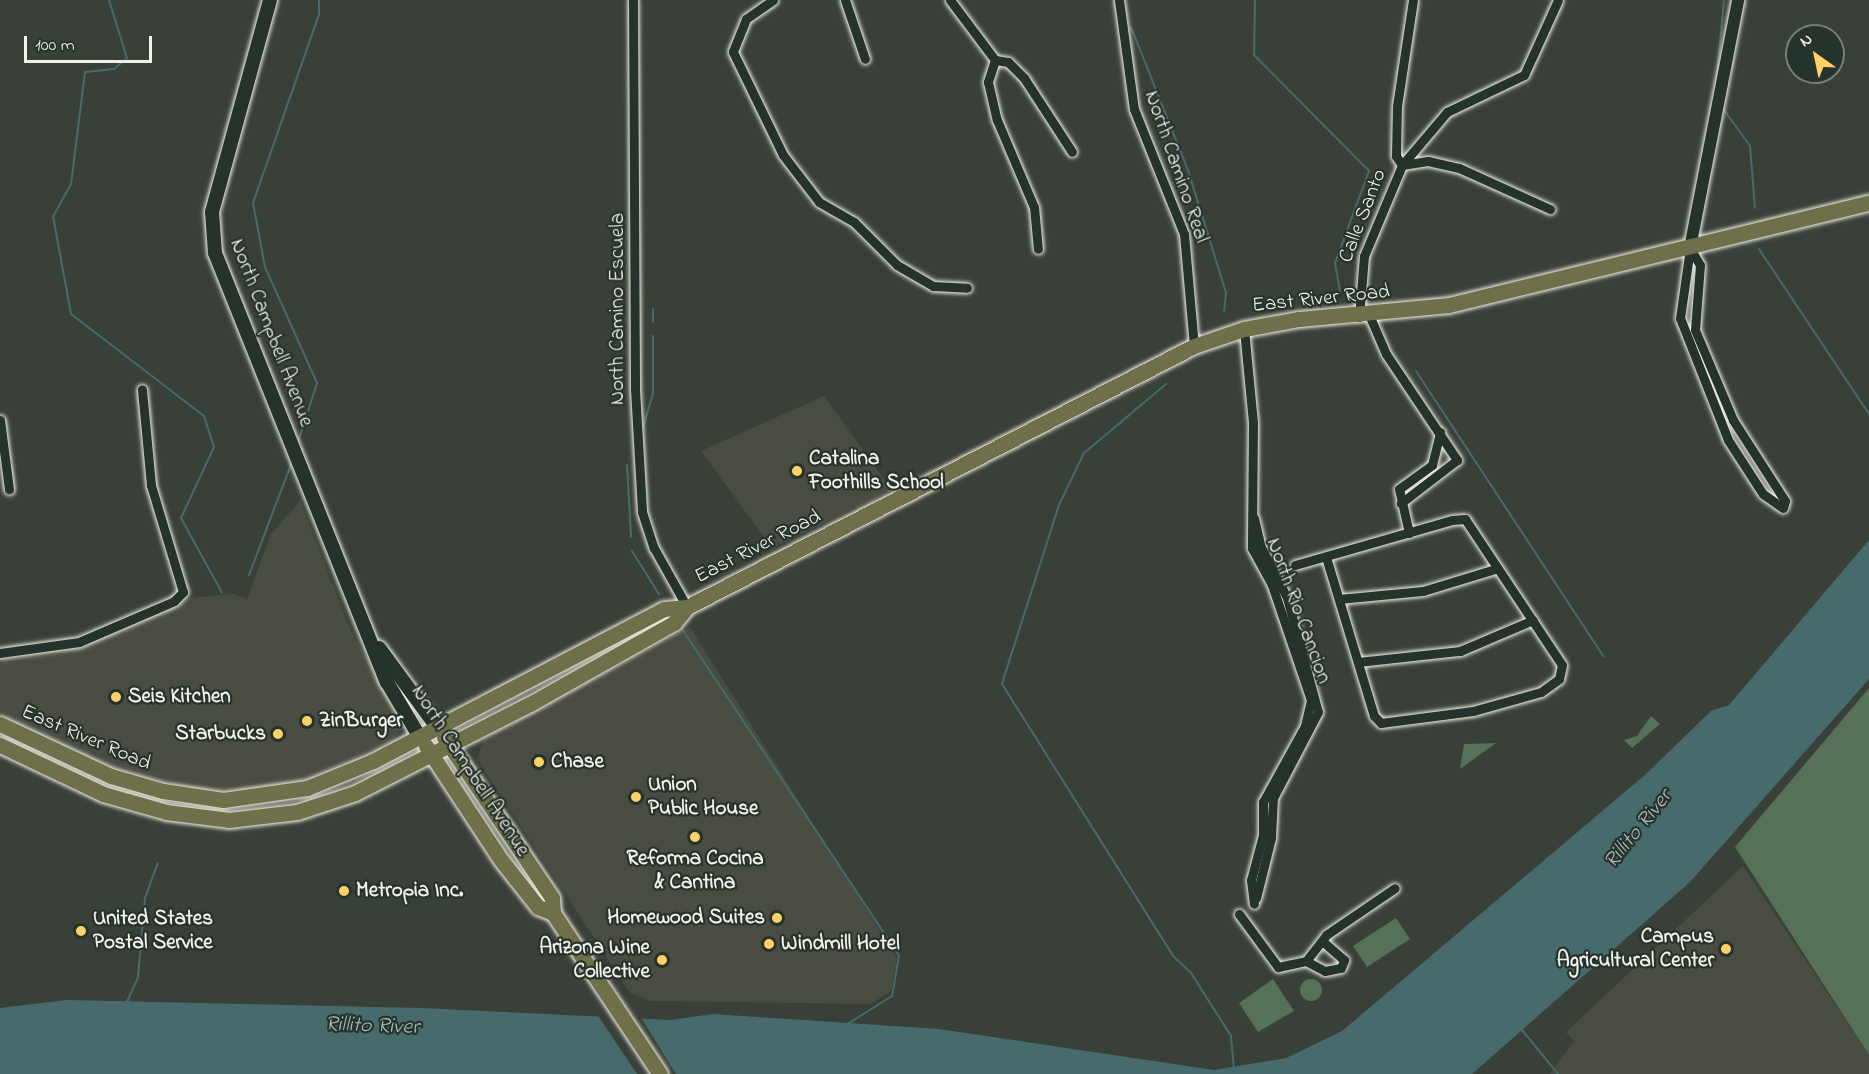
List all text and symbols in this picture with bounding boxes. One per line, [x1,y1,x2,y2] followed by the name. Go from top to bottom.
[27,24,154,62] scale bar
[1785,24,1845,84] north arrow
[1795,28,1817,54] text: N
[35,33,75,59] text: 100 m
[1138,88,1214,246] street label: North Camino Real
[1334,166,1392,266] street label: Calle Santo
[605,213,631,405] street label: North Camino Escuela
[224,235,318,431] street label: North Campbell Avenue
[1251,279,1391,319] street label: East River Road
[809,446,944,496] place label: Catalina Foothills School
[790,464,804,478] marker: Catalina Foothills School
[691,504,825,590] street label: East River Road
[1260,535,1336,687] street label: North Rio Cancion
[405,681,535,861] street label: North Campbell Avenue
[128,684,231,710] place label: Seis Kitchen
[109,690,123,704] marker: Seis Kitchen
[18,699,154,777] street label: East River Road
[319,708,403,734] place label: ZinBurger
[300,714,314,728] marker: ZinBurger
[175,721,266,747] place label: Starbucks
[271,727,285,741] marker: Starbucks
[551,749,604,775] place label: Chase
[532,755,546,769] marker: Chase
[648,772,758,822] place label: Union Public House
[1599,785,1679,875] water label: Rillito River
[629,790,643,804] marker: Union Public House
[688,830,702,844] marker: Reforma Cocina & Cantina
[626,846,764,896] place label: Reforma Cocina & Cantina
[356,878,463,904] place label: Metropia Inc.
[337,884,351,898] marker: Metropia Inc.
[607,905,765,931] place label: Homewood Suites
[93,906,213,956] place label: United States Postal Service
[770,911,784,925] marker: Homewood Suites
[74,924,88,938] marker: United States Postal Service
[1557,924,1714,974] place label: Campus Agricultural Center
[781,931,900,957] place label: Windmill Hotel
[539,935,650,985] place label: Arizona Wine Collective
[762,937,776,951] marker: Windmill Hotel
[1719,942,1733,956] marker: Campus Agricultural Center
[655,953,669,967] marker: Arizona Wine Collective
[325,1012,419,1042] water label: Rillito River

